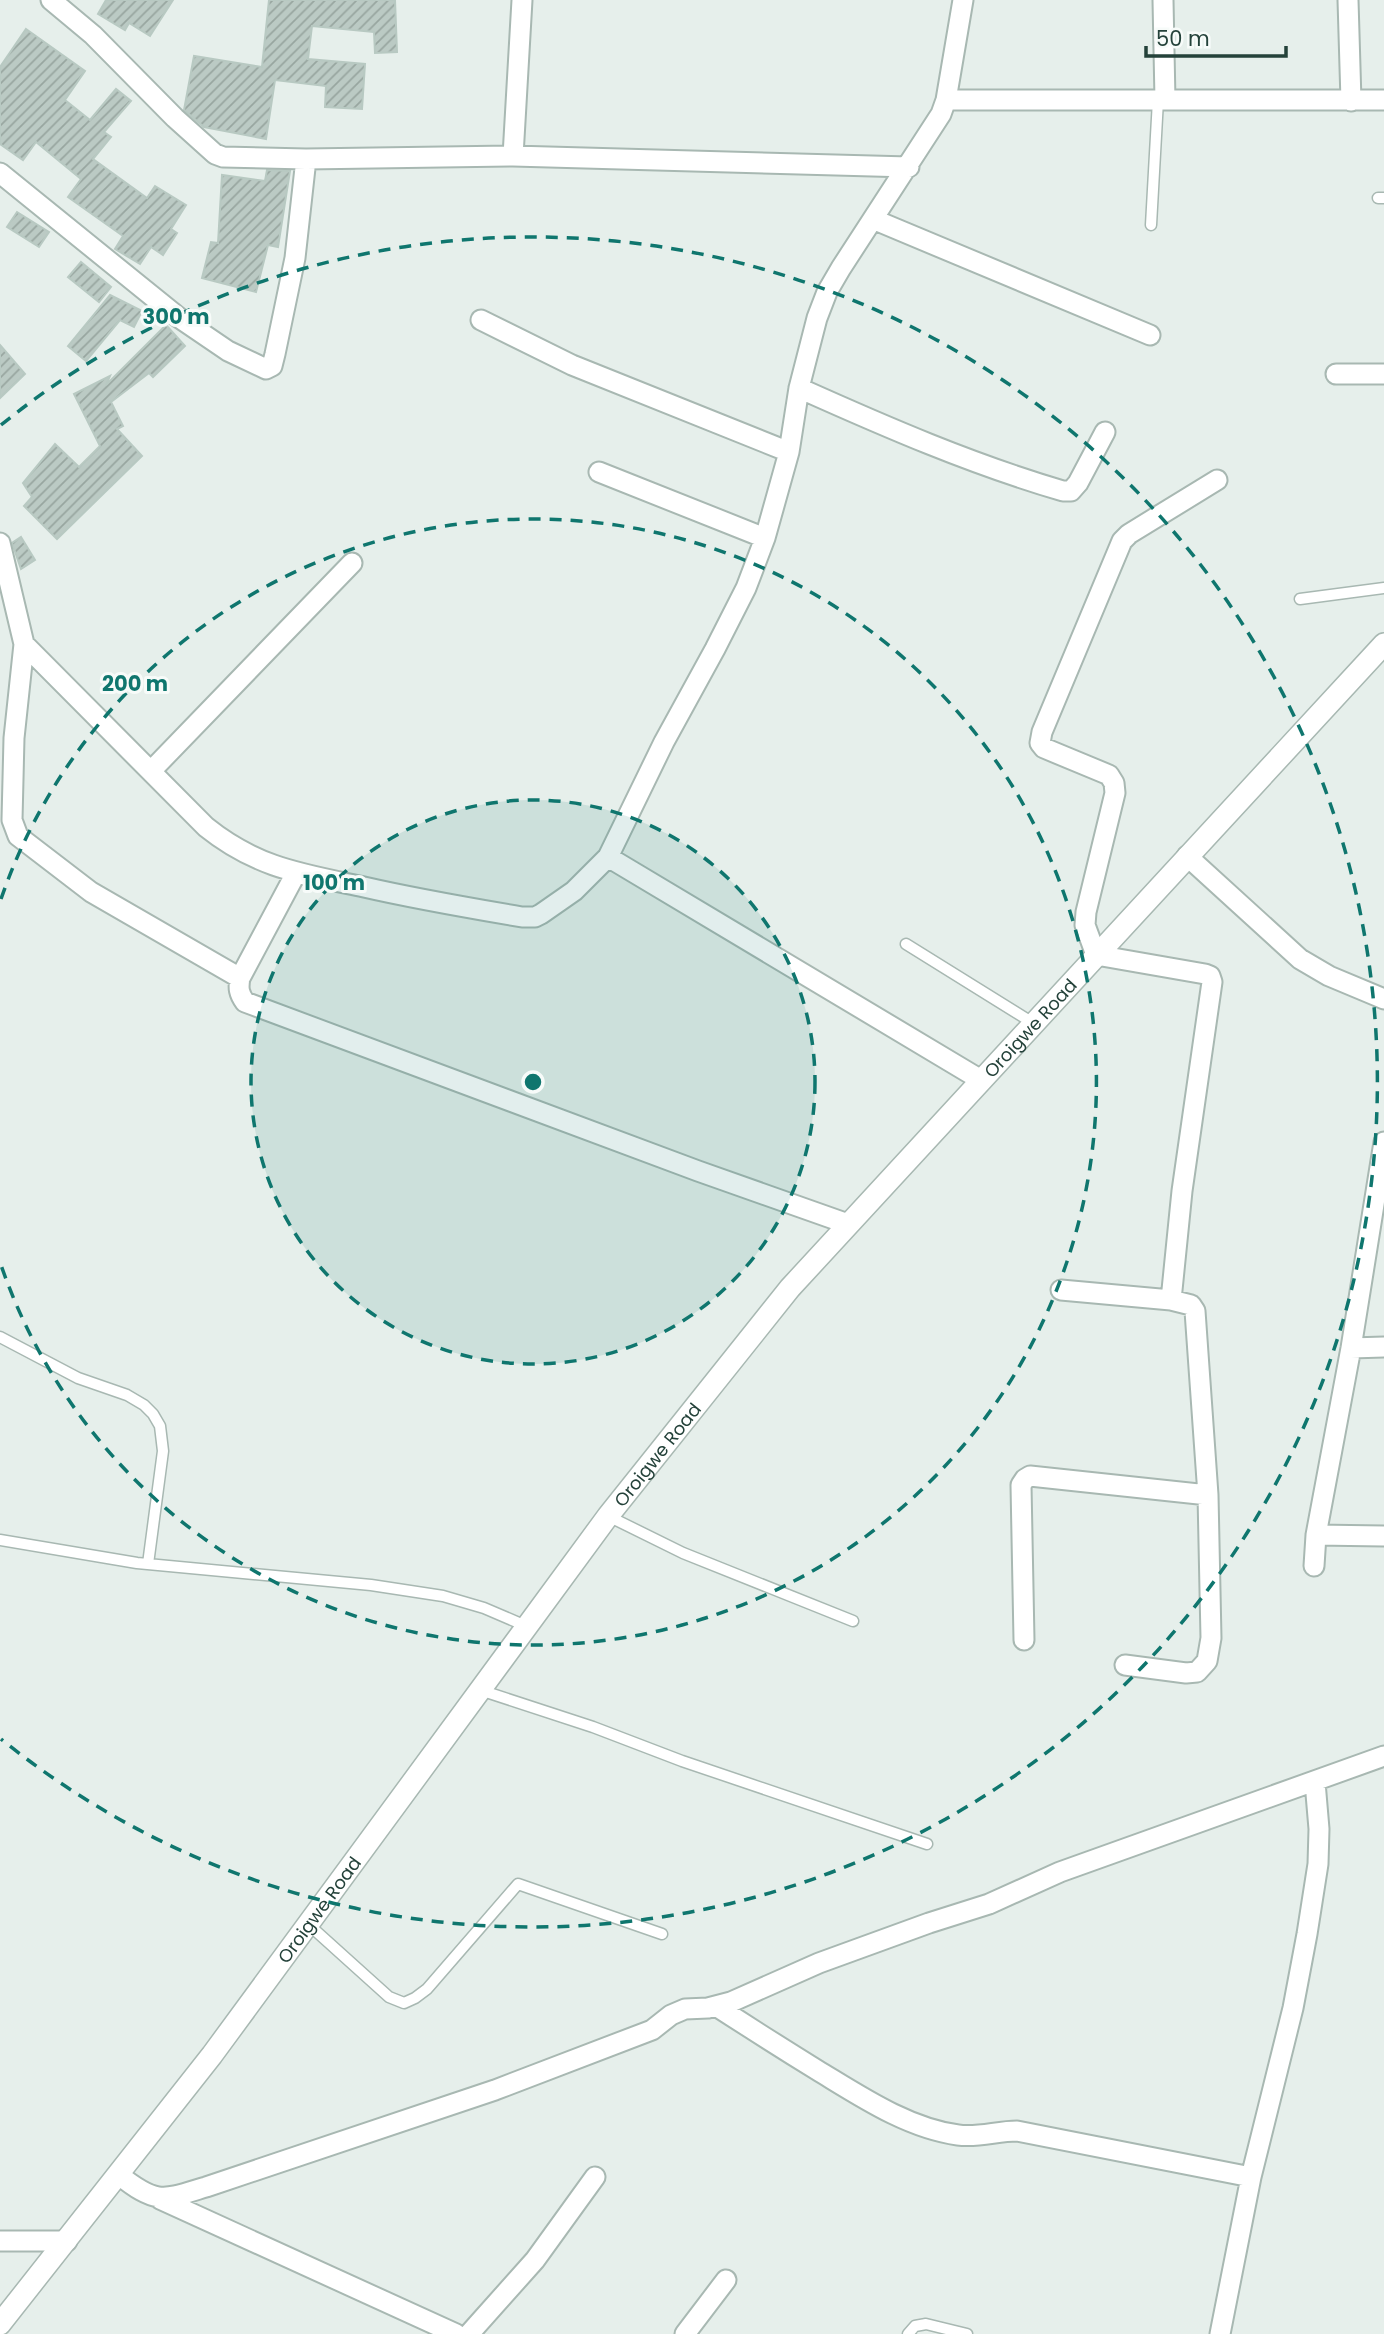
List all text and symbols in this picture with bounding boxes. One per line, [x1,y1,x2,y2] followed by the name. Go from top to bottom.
[1146,14,1286,58] scale bar
[1156,24,1210,53] text: 50 m
[143,302,209,331] text: 300 m
[102,669,168,698] text: 200 m
[303,868,365,897] text: 100 m
[978,973,1082,1083] street label: Oroigwe Road
[521,1070,545,1094] centre of rings
[608,1397,706,1512] street label: Oroigwe Road
[271,1851,366,1968] street label: Oroigwe Road

